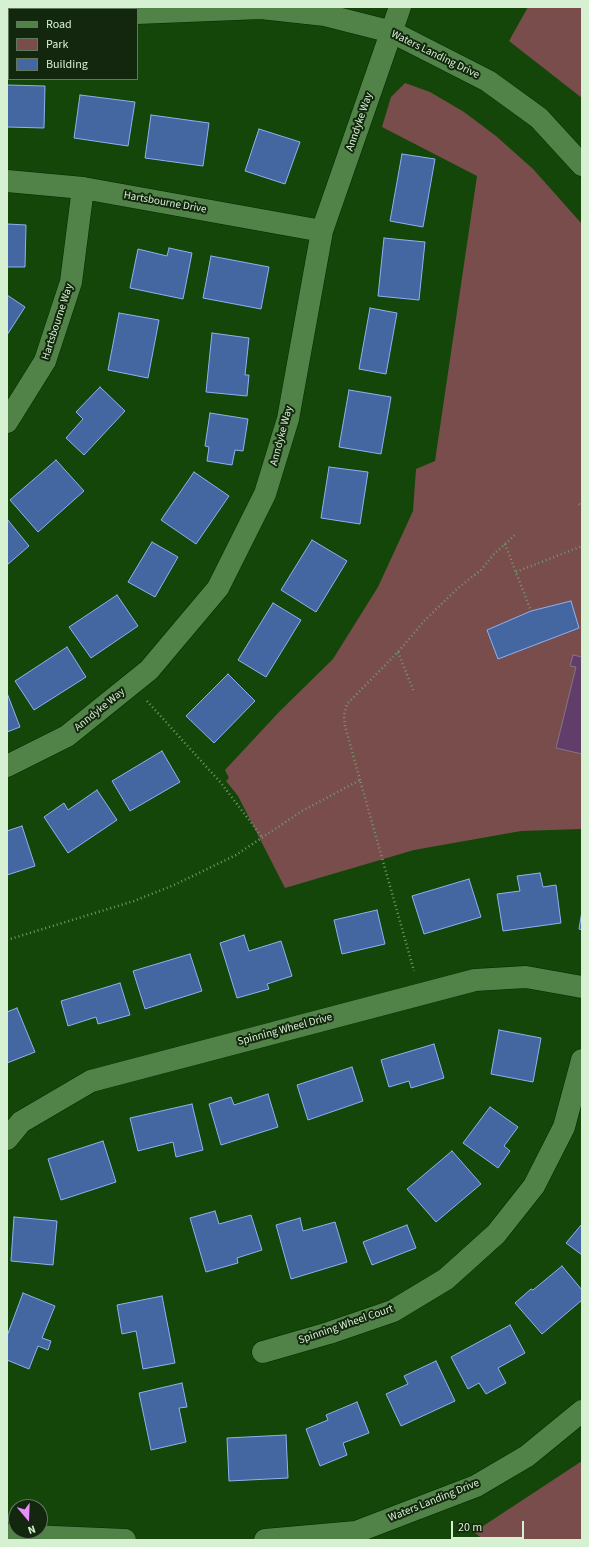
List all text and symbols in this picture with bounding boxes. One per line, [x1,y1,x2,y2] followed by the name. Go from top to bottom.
[8,8,138,80] legend
[46,16,72,33] text: Road
[389,28,481,82] street label: Waters Landing Drive
[46,36,68,53] text: Park
[46,56,88,73] text: Building
[344,91,376,153] street label: Anndyke Way
[122,189,208,217] street label: Hartsbourne Drive
[39,282,77,362] street label: Hartsbourne Way
[268,405,296,467] street label: Anndyke Way
[72,686,128,734] street label: Anndyke Way
[236,1011,334,1049] street label: Spinning Wheel Drive
[297,1303,395,1347] street label: Spinning Wheel Court
[387,1477,481,1525] street label: Waters Landing Drive
[8,1499,48,1539] north arrow
[453,1513,526,1539] scale bar
[458,1519,482,1536] text: 20 m
[26,1522,38,1538] text: N

